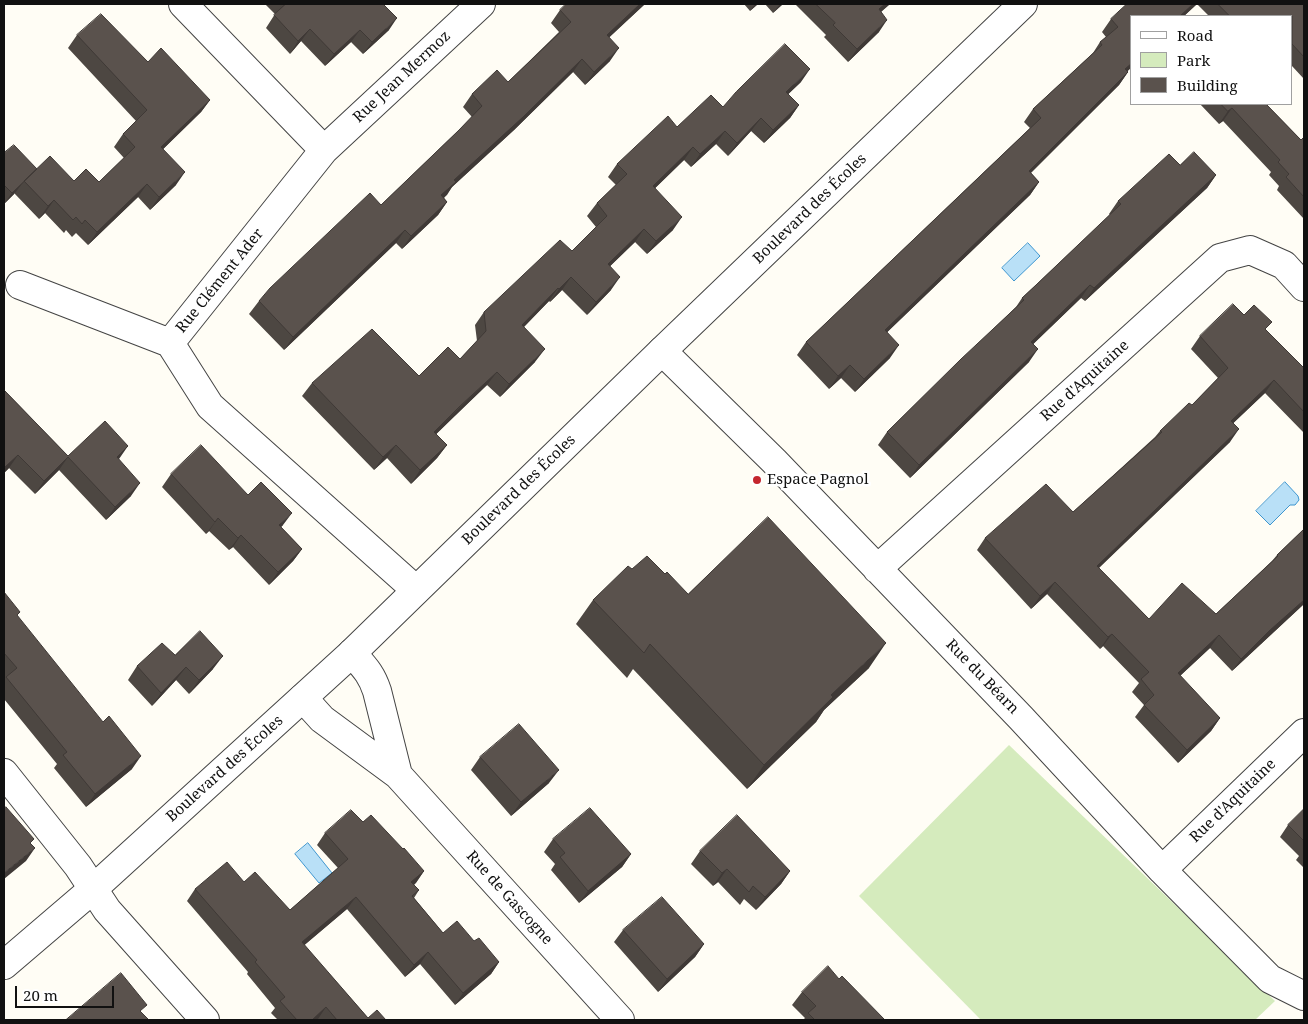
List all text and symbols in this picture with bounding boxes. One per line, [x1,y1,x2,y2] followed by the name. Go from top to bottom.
[1130,15,1293,105] legend
[1177,25,1213,45] text: Road
[350,27,454,127] street label: Rue Jean Mermoz
[1177,50,1210,70] text: Park
[1177,75,1238,95] text: Building
[750,150,870,268] street label: Boulevard des Écoles
[172,225,268,337] street label: Rue Clément Ader
[1037,337,1133,425] street label: Rue d'Aquitaine
[459,431,579,549] street label: Boulevard des Écoles
[767,471,869,489] place label: Espace Pagnol
[751,474,763,486] marker: Espace Pagnol
[942,636,1022,718] street label: Rue du Béarn
[163,712,287,826] street label: Boulevard des Écoles
[1186,755,1280,847] street label: Rue d'Aquitaine
[462,847,556,949] street label: Rue de Gascogne
[18,976,116,1008] scale bar
[23,985,58,1005] text: 20 m

